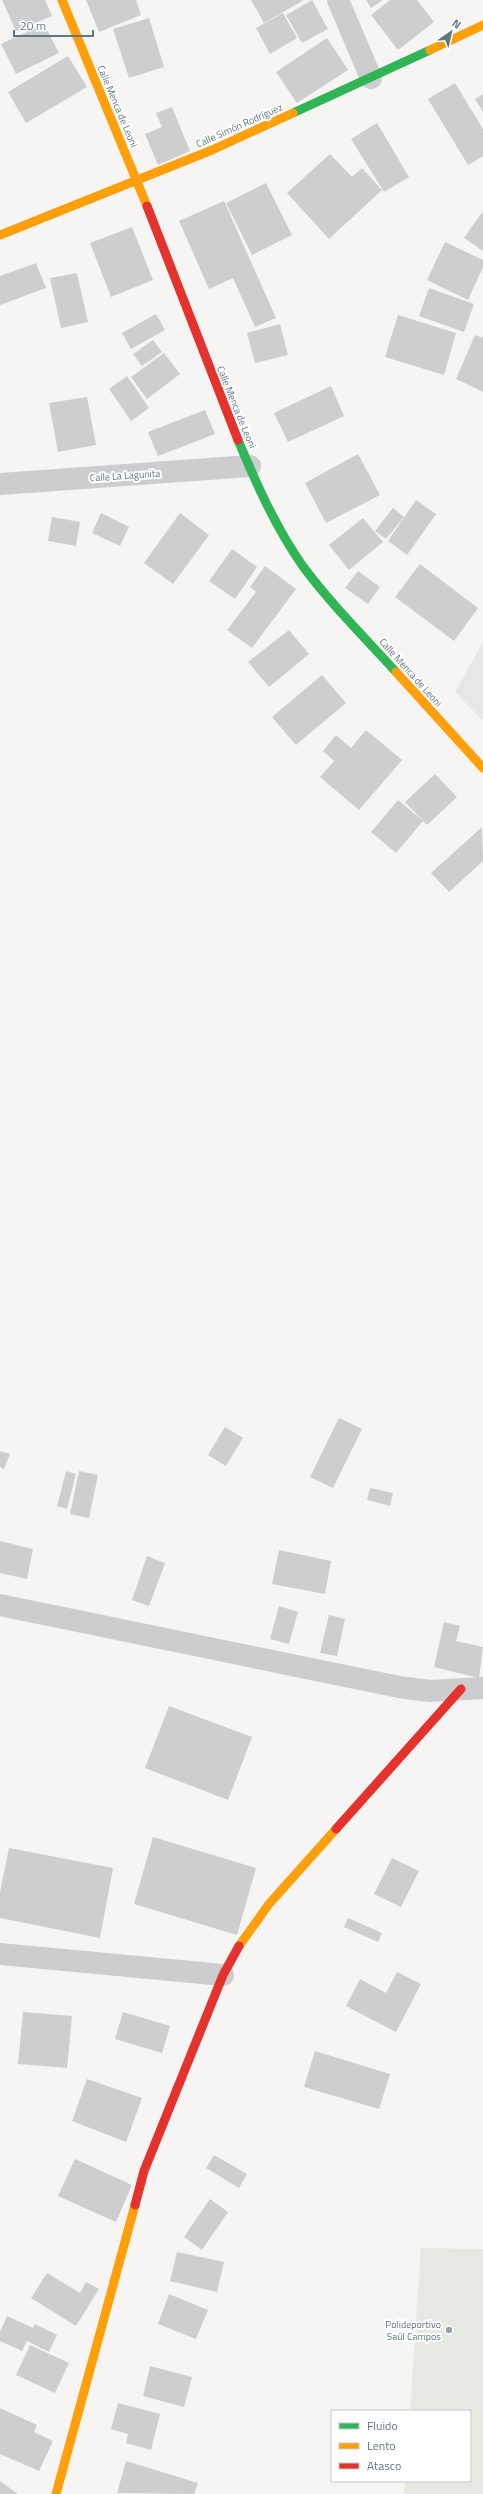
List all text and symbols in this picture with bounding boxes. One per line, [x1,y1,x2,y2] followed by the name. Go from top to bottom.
[14,12,93,38] scale bar
[431,12,471,52] north arrow
[449,15,464,32] text: N
[20,16,46,35] text: 20 m
[93,63,142,150] street label: Calle Menca de Leoni
[193,99,285,151] street label: Calle Simón Rodríguez
[213,364,260,451] street label: Calle Menca de Leoni
[89,466,161,485] street label: Calle La Lagunita
[376,635,446,710] street label: Calle Menca de Leoni
[385,2317,441,2344] place label: Polideportivo Saúl Campos
[444,2325,454,2335] marker: Polideportivo Saúl Campos
[331,2410,471,2482] legend
[367,2416,398,2435] text: Fluido
[367,2436,396,2455] text: Lento
[367,2456,401,2475] text: Atasco

